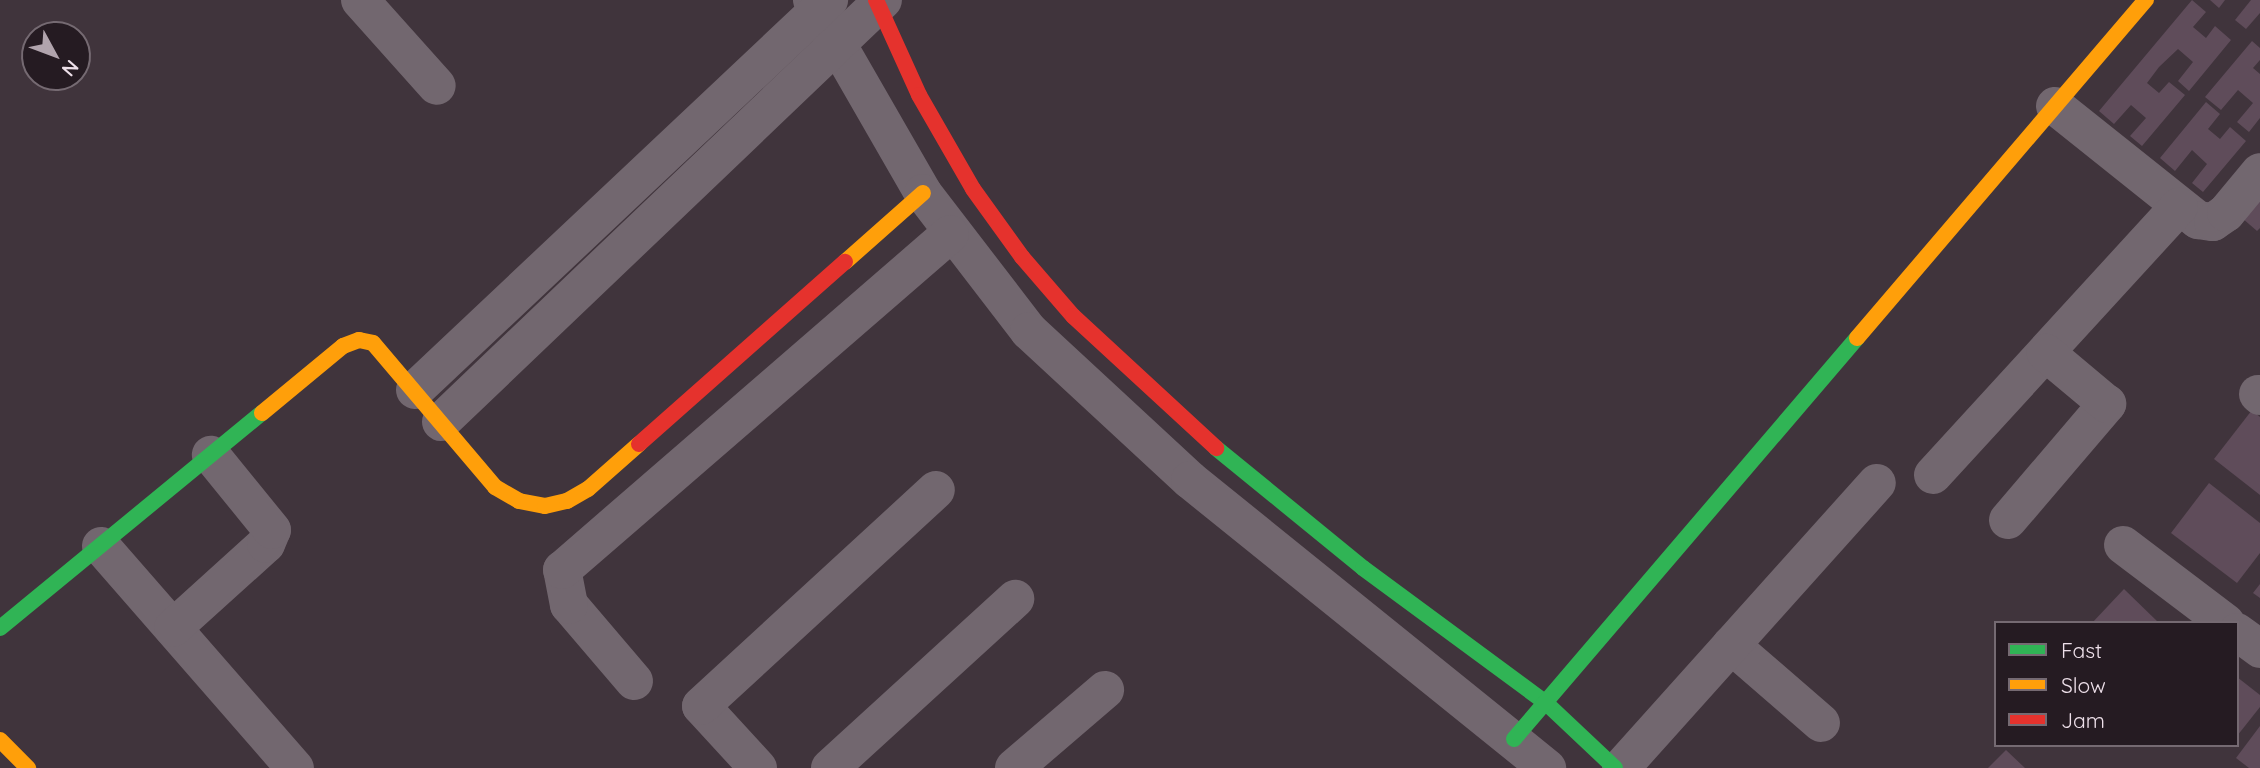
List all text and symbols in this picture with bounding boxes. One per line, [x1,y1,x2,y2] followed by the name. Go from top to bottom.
[21,21,91,91] north arrow
[57,55,84,82] text: N
[1994,621,2239,747] legend
[2061,637,2102,663] text: Fast
[2061,672,2106,698] text: Slow
[2061,707,2105,733] text: Jam

